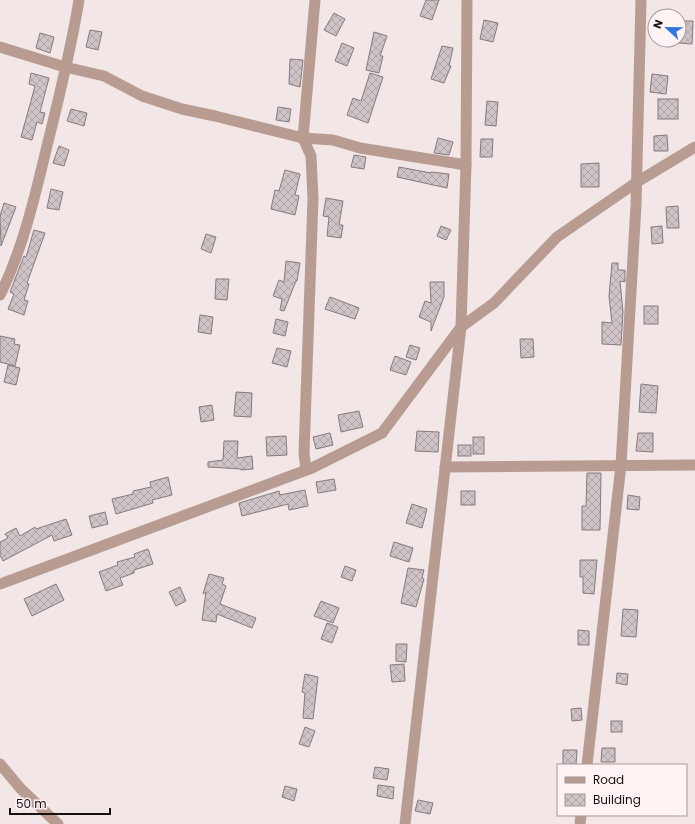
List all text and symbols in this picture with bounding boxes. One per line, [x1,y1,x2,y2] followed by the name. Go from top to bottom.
[647,8,687,48] north arrow
[649,17,667,31] text: N
[557,764,687,816] legend
[593,771,624,788] text: Road
[10,790,110,816] scale bar
[593,791,641,808] text: Building
[16,795,47,812] text: 50 m

